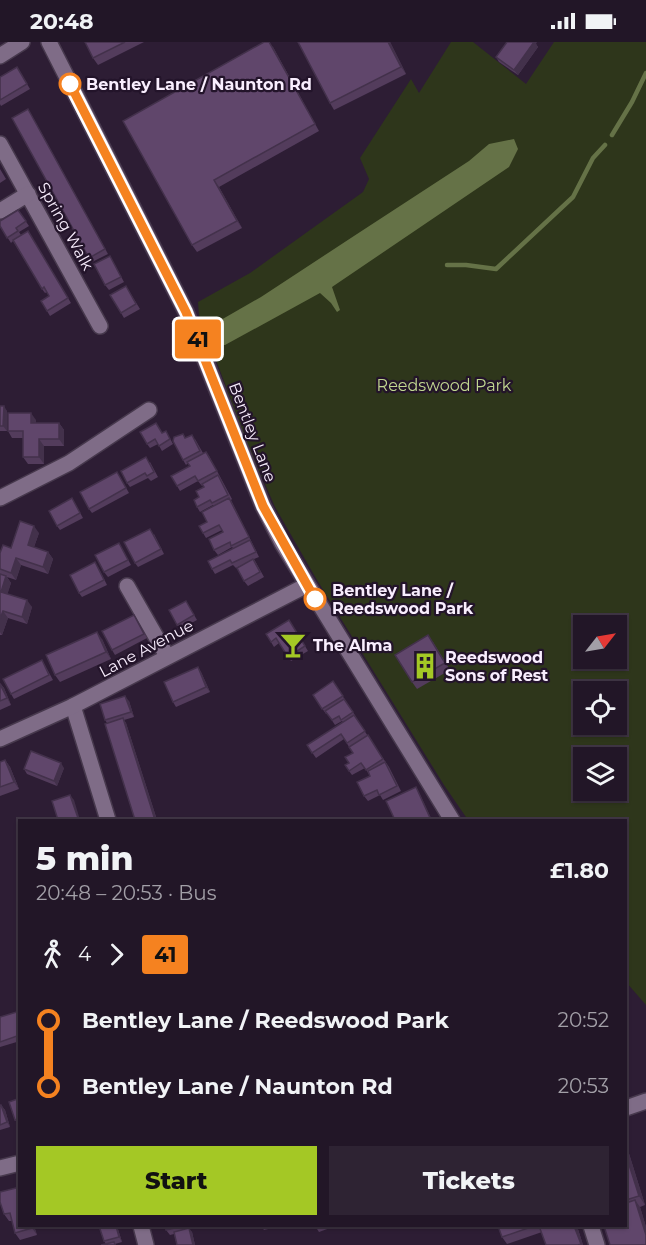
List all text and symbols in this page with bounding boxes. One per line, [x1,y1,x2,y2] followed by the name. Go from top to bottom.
[30,8,94,35] text: 20:48
[59,73,81,95] marker: Bentley Lane / Naunton Rd
[86,75,312,94] place label: Bentley Lane / Naunton Rd
[34,179,98,274] street label: Spring Walk
[171,320,225,358] line badge: 41
[187,327,209,352] text: 41
[377,376,512,395] park label: Reedswood Park
[225,380,280,485] street label: Bentley Lane
[332,581,474,618] place label: Bentley Lane / Reedswood Park
[304,588,326,610] marker: Bentley Lane / Reedswood Park
[573,615,627,669] north arrow
[573,615,627,801] map controls
[96,616,197,681] street label: Lane Avenue
[278,630,308,660] bar icon: The Alma
[313,636,392,655] place label: The Alma
[445,648,548,685] place label: Reedswood Sons of Rest
[410,651,440,681] building icon: Reedswood Sons of Rest
[573,681,627,735] button: locate
[573,747,627,801] button: layers
[36,838,133,878] text: 5 min
[550,857,609,884] text: £1.80
[36,881,217,905] text: 20:48 – 20:53 · Bus
[36,938,69,971] icon: walk
[100,938,133,971] icon: forward
[78,942,91,966] text: 4
[154,942,176,967] text: 41
[82,1007,449,1034] text: Bentley Lane / Reedswood Park
[558,1008,609,1032] text: 20:52
[82,1073,393,1100] text: Bentley Lane / Naunton Rd
[558,1074,609,1098] text: 20:53
[36,1146,317,1215] button: Start
[329,1146,609,1215] button: Tickets

